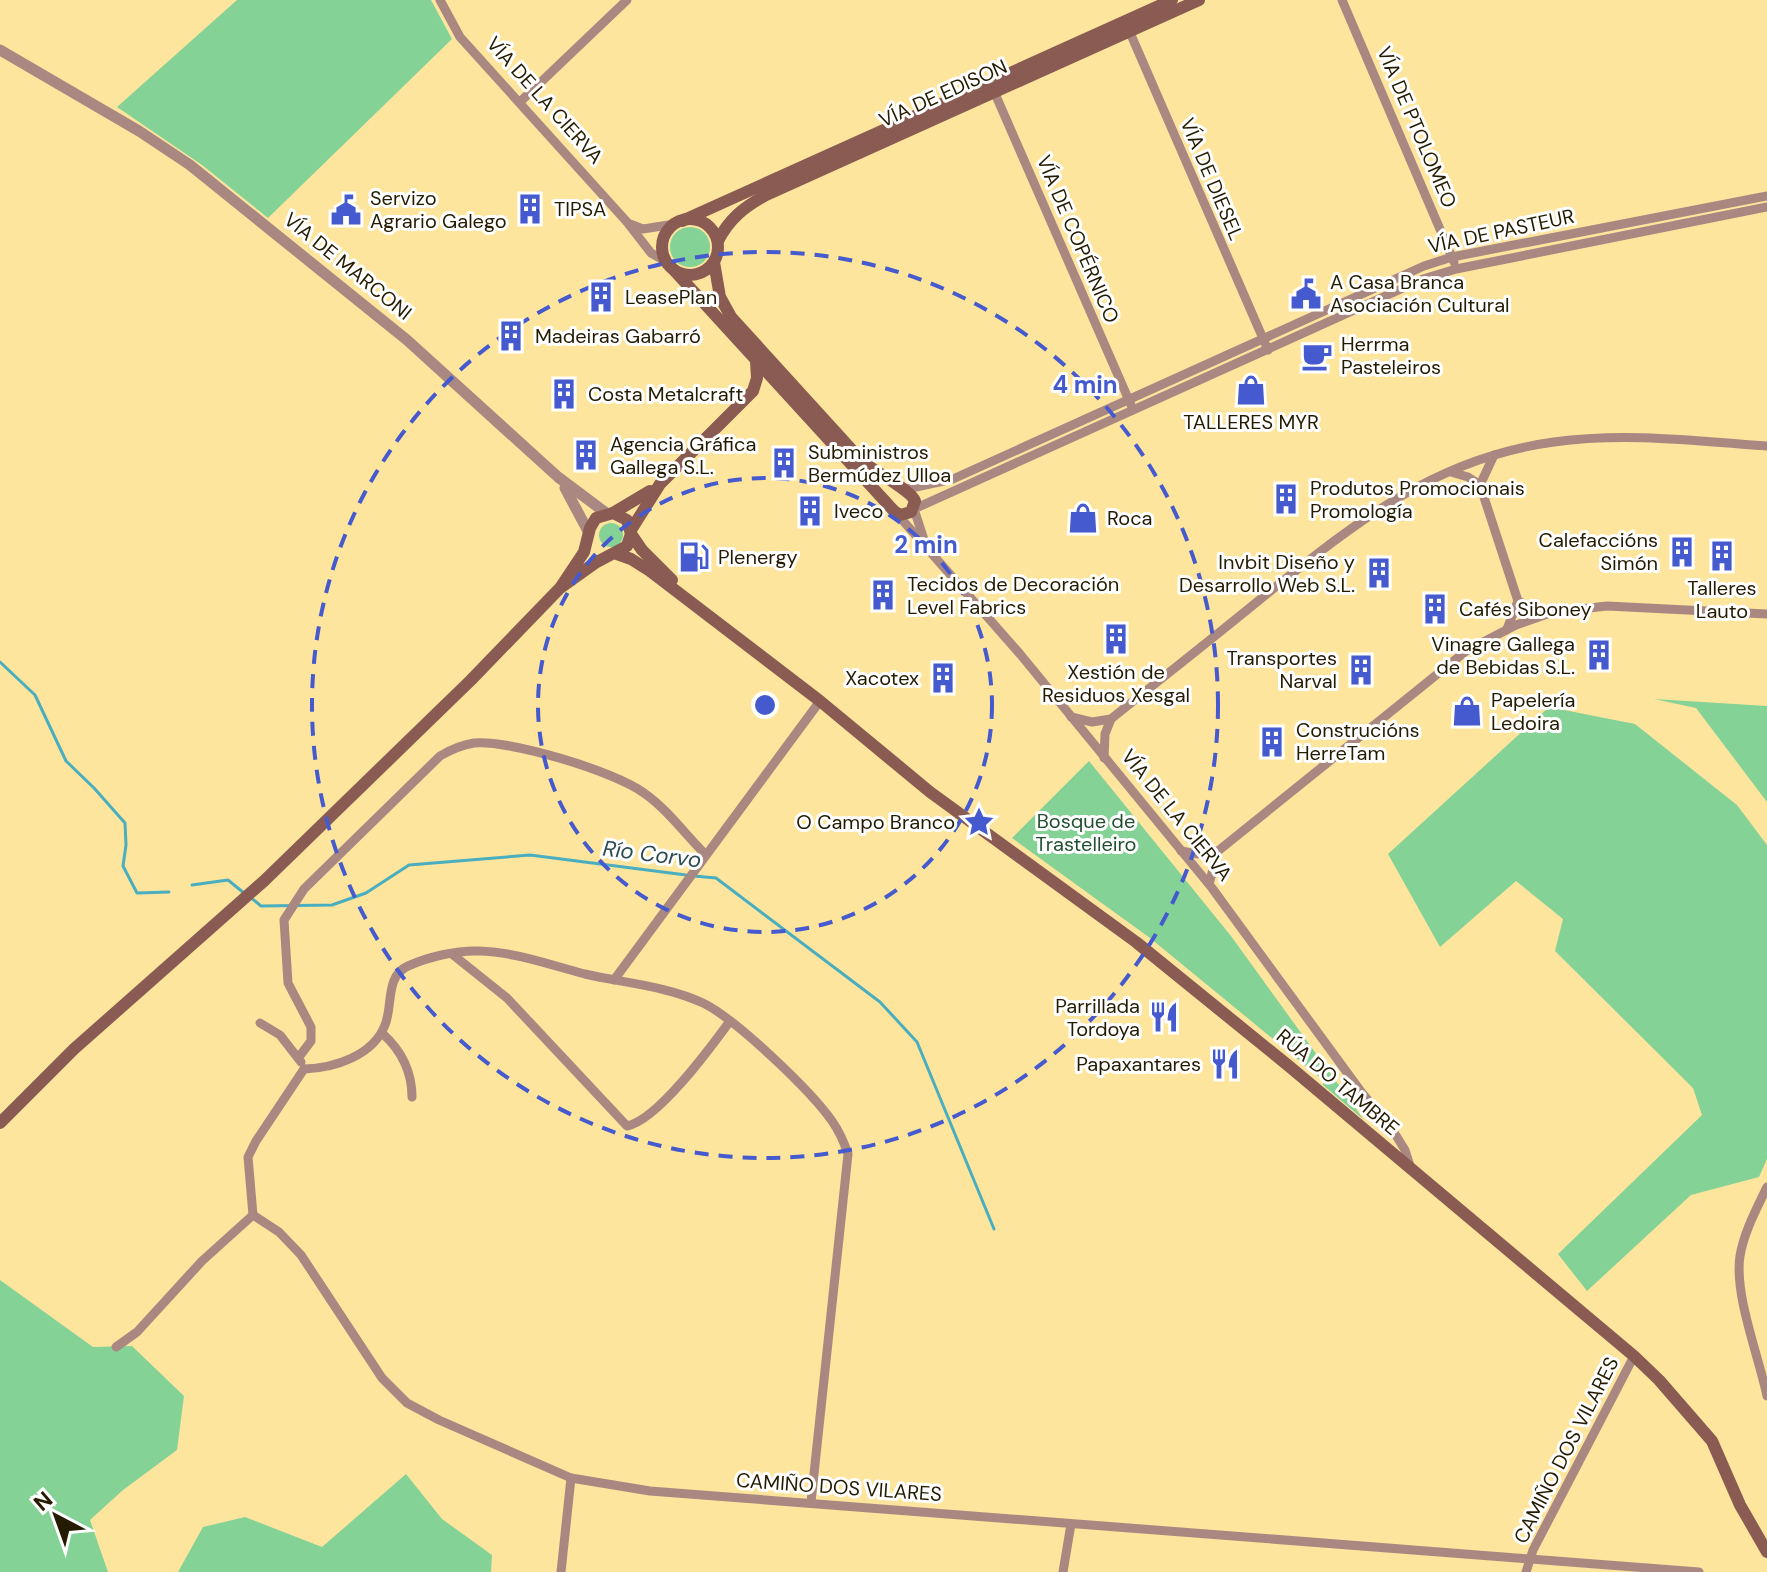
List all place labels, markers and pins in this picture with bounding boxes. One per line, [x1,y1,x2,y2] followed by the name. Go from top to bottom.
[370,185,507,234] place label: Servizo Agrario Galego
[513,192,547,226] building icon: TIPSA
[329,193,363,227] public building icon: Servizo Agrario Galego
[554,196,606,222] place label: TIPSA
[1330,269,1510,318] place label: A Casa Branca Asociación Cultural
[1289,277,1323,311] public building icon: A Casa Branca Asociación Cultural
[584,280,618,314] building icon: LeasePlan
[625,284,717,310] place label: LeasePlan
[494,319,528,353] building icon: Madeiras Gabarró
[535,323,701,349] place label: Madeiras Gabarró
[1341,331,1441,380] place label: Herrma Pasteleiros
[1300,339,1334,373] cafe icon: Herrma Pasteleiros
[1234,373,1268,407] shop icon: TALLERES MYR
[547,377,581,411] building icon: Costa Metalcraft
[588,381,743,407] place label: Costa Metalcraft
[1183,409,1319,435] place label: TALLERES MYR
[610,431,756,480] place label: Agencia Gráfica Gallega S.L.
[569,438,603,472] building icon: Agencia Gráfica Gallega S.L.
[808,439,951,488] place label: Subministros Bermúdez Ulloa
[767,446,801,480] building icon: Subministros Bermúdez Ulloa
[1310,475,1525,524] place label: Produtos Promocionais Promología
[1269,482,1303,516] building icon: Produtos Promocionais Promología
[793,494,827,528] building icon: Iveco
[834,498,883,524] place label: Iveco
[1066,501,1100,535] shop icon: Roca
[1107,505,1152,531] place label: Roca
[1539,527,1658,576] place label: Calefaccións Simón
[1665,535,1699,569] building icon: Calefaccións Simón
[1705,539,1739,573] building icon: Talleres Lauto
[677,540,711,574] fuel station icon: Plenergy
[718,544,798,570] place label: Plenergy
[1179,549,1355,598] place label: Invbit Diseño y Desarrollo Web S.L.
[1362,556,1396,590] building icon: Invbit Diseño y Desarrollo Web S.L.
[907,571,1119,620] place label: Tecidos de Decoración Level Fabrics
[1687,575,1757,624] place label: Talleres Lauto
[866,578,900,612] building icon: Tecidos de Decoración Level Fabrics
[1418,592,1452,626] building icon: Cafés Siboney
[1459,596,1592,622] place label: Cafés Siboney
[1099,622,1133,656] building icon: Xestión de Residuos Xesgal
[1431,631,1575,680] place label: Vinagre Gallega de Bebidas S.L.
[1582,638,1616,672] building icon: Vinagre Gallega de Bebidas S.L.
[1226,645,1337,694] place label: Transportes Narval
[1344,653,1378,687] building icon: Transportes Narval
[1042,659,1190,708] place label: Xestión de Residuos Xesgal
[926,661,960,695] building icon: Xacotex
[845,665,919,691] place label: Xacotex
[1491,687,1575,736] place label: Papelería Ledoira
[751,691,779,719] centre of rings
[1450,694,1484,728] shop icon: Papelería Ledoira
[1296,717,1420,766] place label: Construcións HerreTam
[1255,725,1289,759] building icon: Construcións HerreTam
[962,805,996,839] place icon: O Campo Branco
[796,809,955,835] place label: O Campo Branco
[1055,993,1140,1042] place label: Parrillada Tordoya
[1147,1000,1181,1034] restaurant icon: Parrillada Tordoya
[1208,1047,1242,1081] restaurant icon: Papaxantares
[1076,1051,1201,1077] place label: Papaxantares

